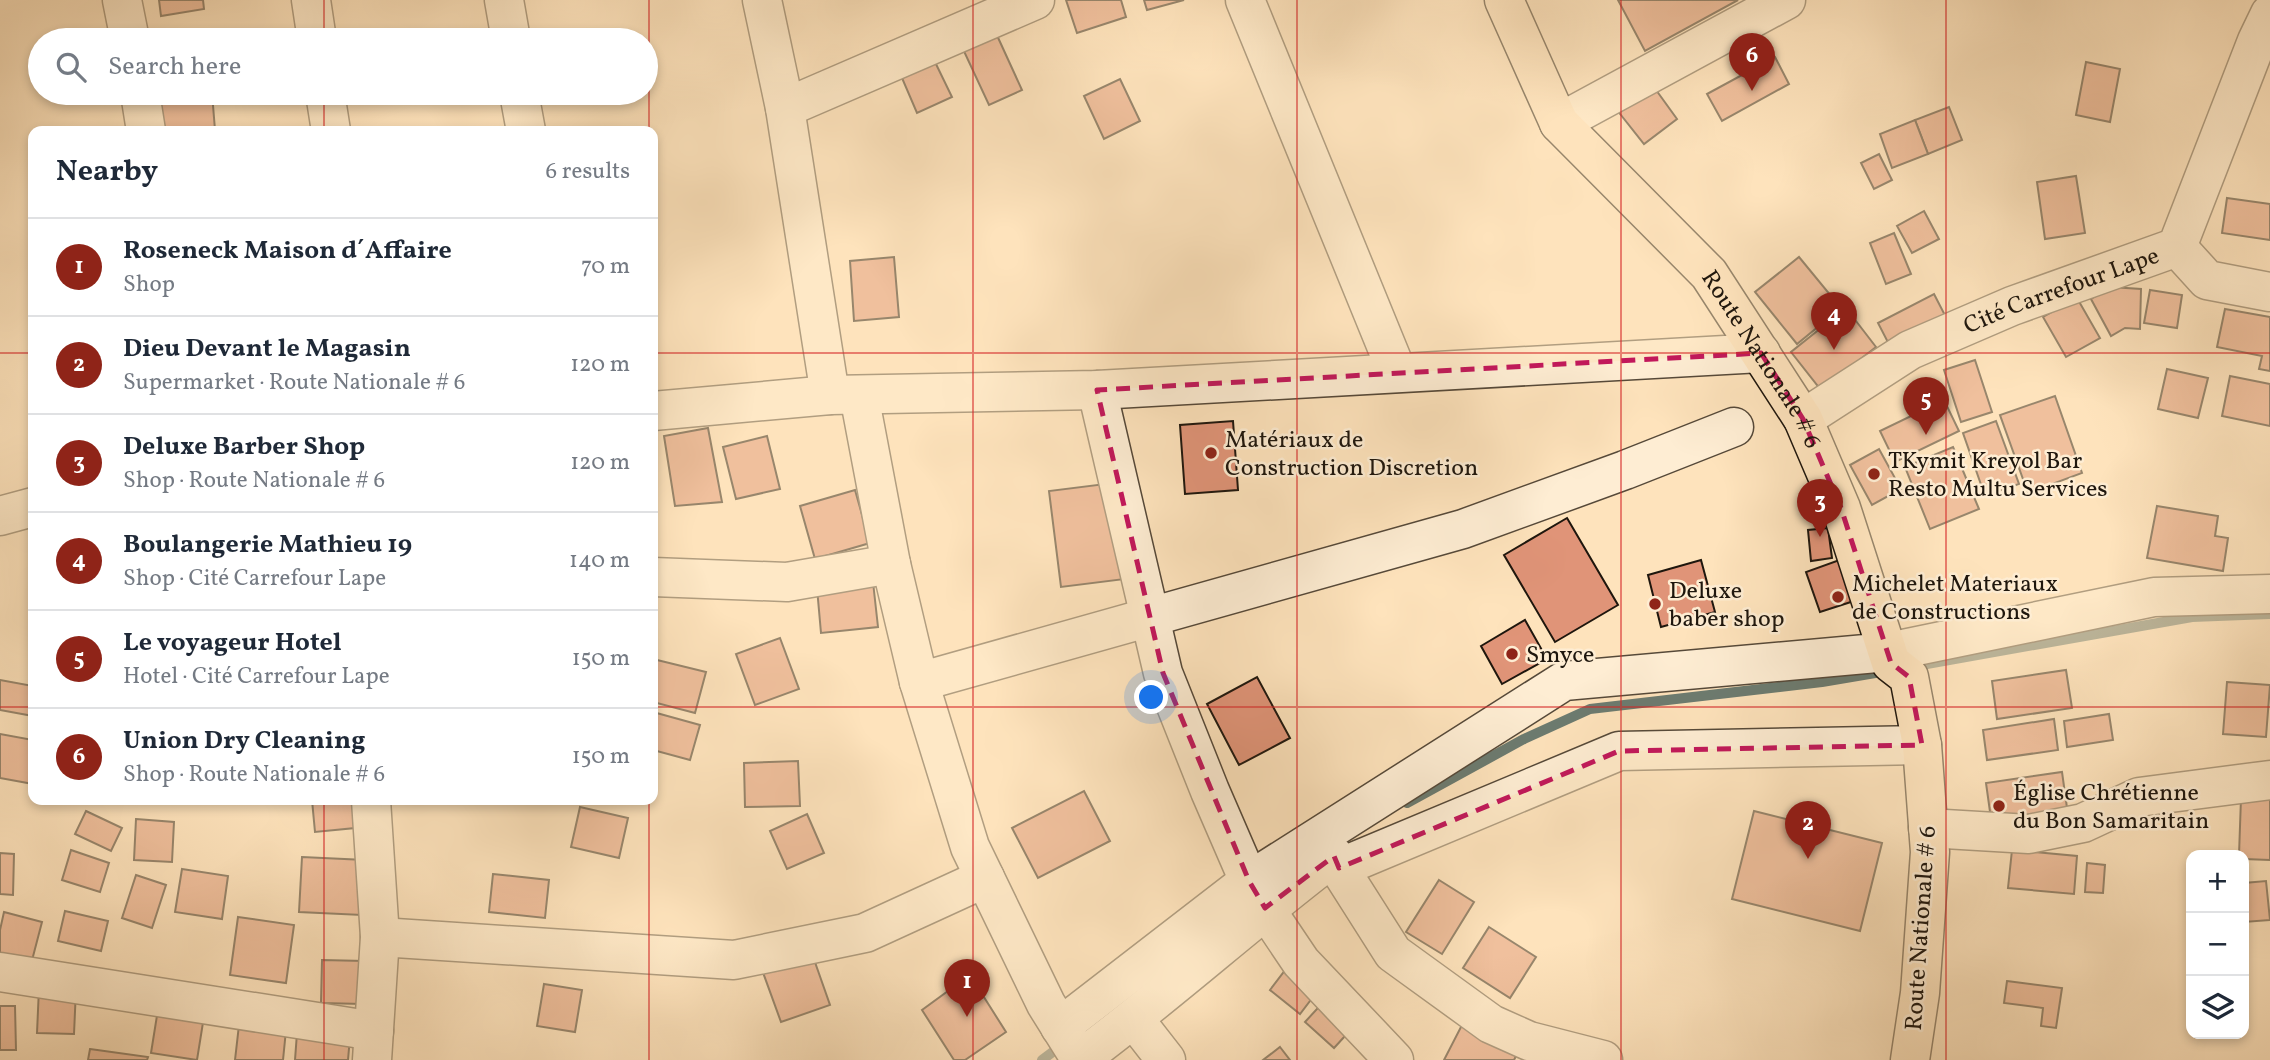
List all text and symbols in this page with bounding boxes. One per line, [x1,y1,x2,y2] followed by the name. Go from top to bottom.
[28,28,658,105] search box
[1729,33,1775,91] pin: 6
[52,48,90,86] icon: search
[108,49,241,85] text: Search here
[56,151,158,193] text: Nearby
[546,156,630,188] text: 6 results
[123,233,452,269] text: Roseneck Maison d´Affaire
[1959,240,2164,344] street label: Cité Carrefour Lape
[74,251,84,283] text: 1
[581,251,630,283] text: 70 m
[1692,264,1829,454] street label: Route Nationale # 6
[123,269,175,301] text: Shop
[1811,292,1857,350] pin: 4
[123,331,411,367] text: Dieu Devant le Magasin
[73,349,85,381] text: 2
[570,349,630,381] text: 120 m
[123,367,465,399] text: Supermarket · Route Nationale # 6
[1903,377,1949,435] pin: 5
[1225,424,1478,486] place label: Matériaux de Construction Discretion
[123,429,365,465] text: Deluxe Barber Shop
[1203,445,1219,461] marker: Matériaux de Construction Discretion
[1888,445,2108,507] place label: TKymit Kreyol Bar Resto Multu Services
[73,447,85,479] text: 3
[570,447,630,479] text: 120 m
[123,465,385,497] text: Shop · Route Nationale # 6
[1866,466,1882,482] marker: TKymit Kreyol Bar Resto Multu Services
[1797,479,1843,537] pin: 3
[123,527,412,563] text: Boulangerie Mathieu 19
[72,545,86,577] text: 4
[569,545,630,577] text: 140 m
[123,563,386,595] text: Shop · Cité Carrefour Lape
[1852,568,2058,630] place label: Michelet Materiaux de Constructions
[1669,575,1785,637] place label: Deluxe baber shop
[1830,589,1846,605] marker: Michelet Materiaux de Constructions
[1647,596,1663,612] marker: Deluxe baber shop
[123,625,342,661] text: Le voyageur Hotel
[1526,639,1594,673] place label: Smyce
[73,643,85,675] text: 5
[572,643,630,675] text: 150 m
[1504,646,1520,662] marker: Smyce
[123,661,390,693] text: Hotel · Cité Carrefour Lape
[1134,680,1168,714] your location
[123,723,365,759] text: Union Dry Cleaning
[73,741,85,773] text: 6
[572,741,630,773] text: 150 m
[123,759,385,791] text: Shop · Route Nationale # 6
[2013,777,2209,839] place label: Église Chrétienne du Bon Samaritain
[1991,798,2007,814] marker: Église Chrétienne du Bon Samaritain
[1785,801,1831,859] pin: 2
[1898,825,1946,1032] street label: Route Nationale # 6
[2186,850,2249,1039] map controls
[2186,850,2249,913] button: +
[2186,913,2249,976] button: −
[944,959,990,1017] pin: 1
[2186,976,2249,1039] button: layers

